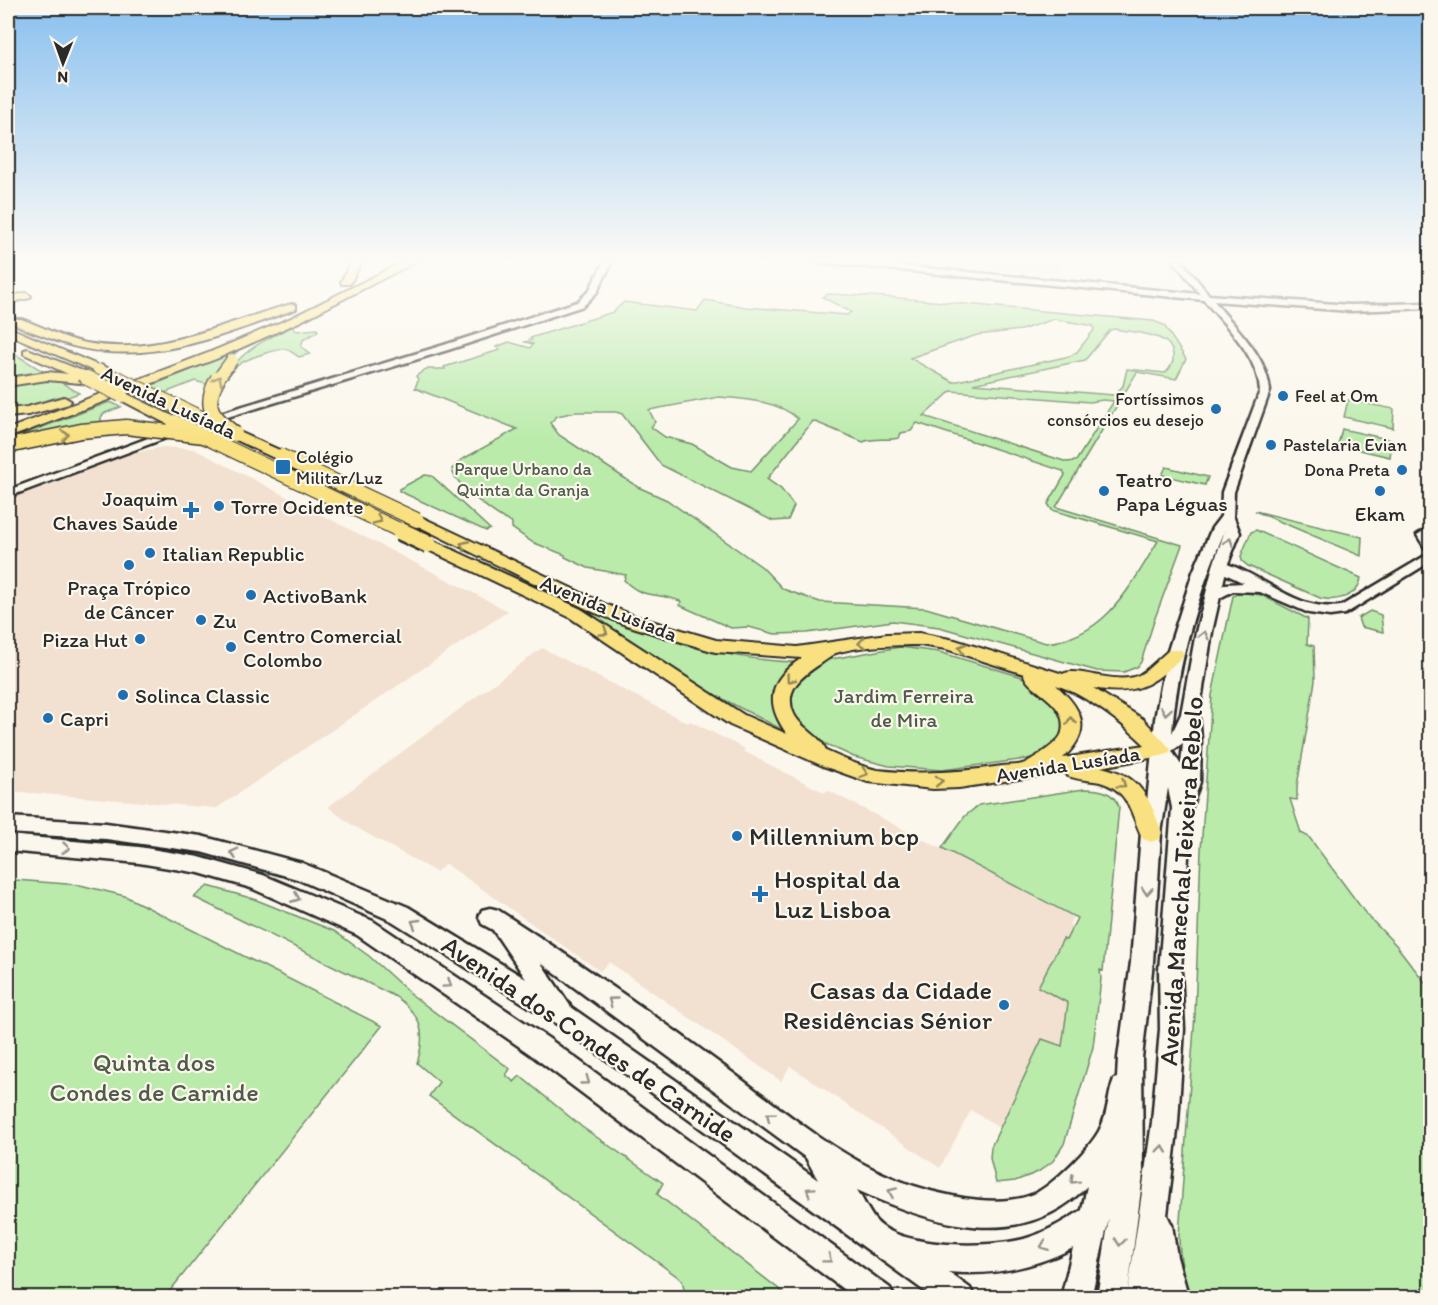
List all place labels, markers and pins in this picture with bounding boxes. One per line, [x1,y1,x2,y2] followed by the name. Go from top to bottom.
[1295,385,1378,407] place label: Feel at Om
[1047,388,1204,431] place label: Fortíssimos consórcios eu desejo
[1276,389,1290,403] marker: Feel at Om
[1209,402,1223,416] marker: Fortíssimos consórcios eu desejo
[1283,434,1407,456] place label: Pastelaria Evian
[1264,438,1278,452] marker: Pastelaria Evian
[296,446,383,489] place label: Colégio Militar/Luz
[274,458,292,476] marker: Colégio Militar/Luz
[1304,459,1391,481] place label: Dona Preta
[1395,463,1409,477] marker: Dona Preta
[1116,467,1228,516] place label: Teatro Papa Léguas
[1097,484,1111,498] marker: Teatro Papa Léguas
[1373,484,1387,498] marker: Ekam
[53,486,178,535] place label: Joaquim Chaves Saúde
[231,494,363,519] place label: Torre Ocidente
[212,499,226,513] marker: Torre Ocidente
[182,501,200,519] marker: Joaquim Chaves Saúde
[1355,501,1405,526] place label: Ekam
[162,541,305,566] place label: Italian Republic
[143,546,157,560] marker: Italian Republic
[122,558,136,572] marker: Praça Trópico de Câncer
[67,575,191,624] place label: Praça Trópico de Câncer
[263,583,367,608] place label: ActivoBank
[244,588,258,602] marker: ActivoBank
[213,608,237,633] place label: Zu
[194,613,208,627] marker: Zu
[243,623,402,672] place label: Centro Comercial Colombo
[42,627,128,652] place label: Pizza Hut
[133,632,147,646] marker: Pizza Hut
[224,640,238,654] marker: Centro Comercial Colombo
[135,683,270,708] place label: Solinca Classic
[116,688,130,702] marker: Solinca Classic
[60,706,109,731] place label: Capri
[41,711,55,725] marker: Capri
[749,820,919,852] place label: Millennium bcp
[730,829,744,843] marker: Millennium bcp
[774,863,901,925] place label: Hospital da Luz Lisboa
[751,885,769,903] marker: Hospital da Luz Lisboa
[783,974,993,1036] place label: Casas da Cidade Residências Sénior
[997,998,1011,1012] marker: Casas da Cidade Residências Sénior

